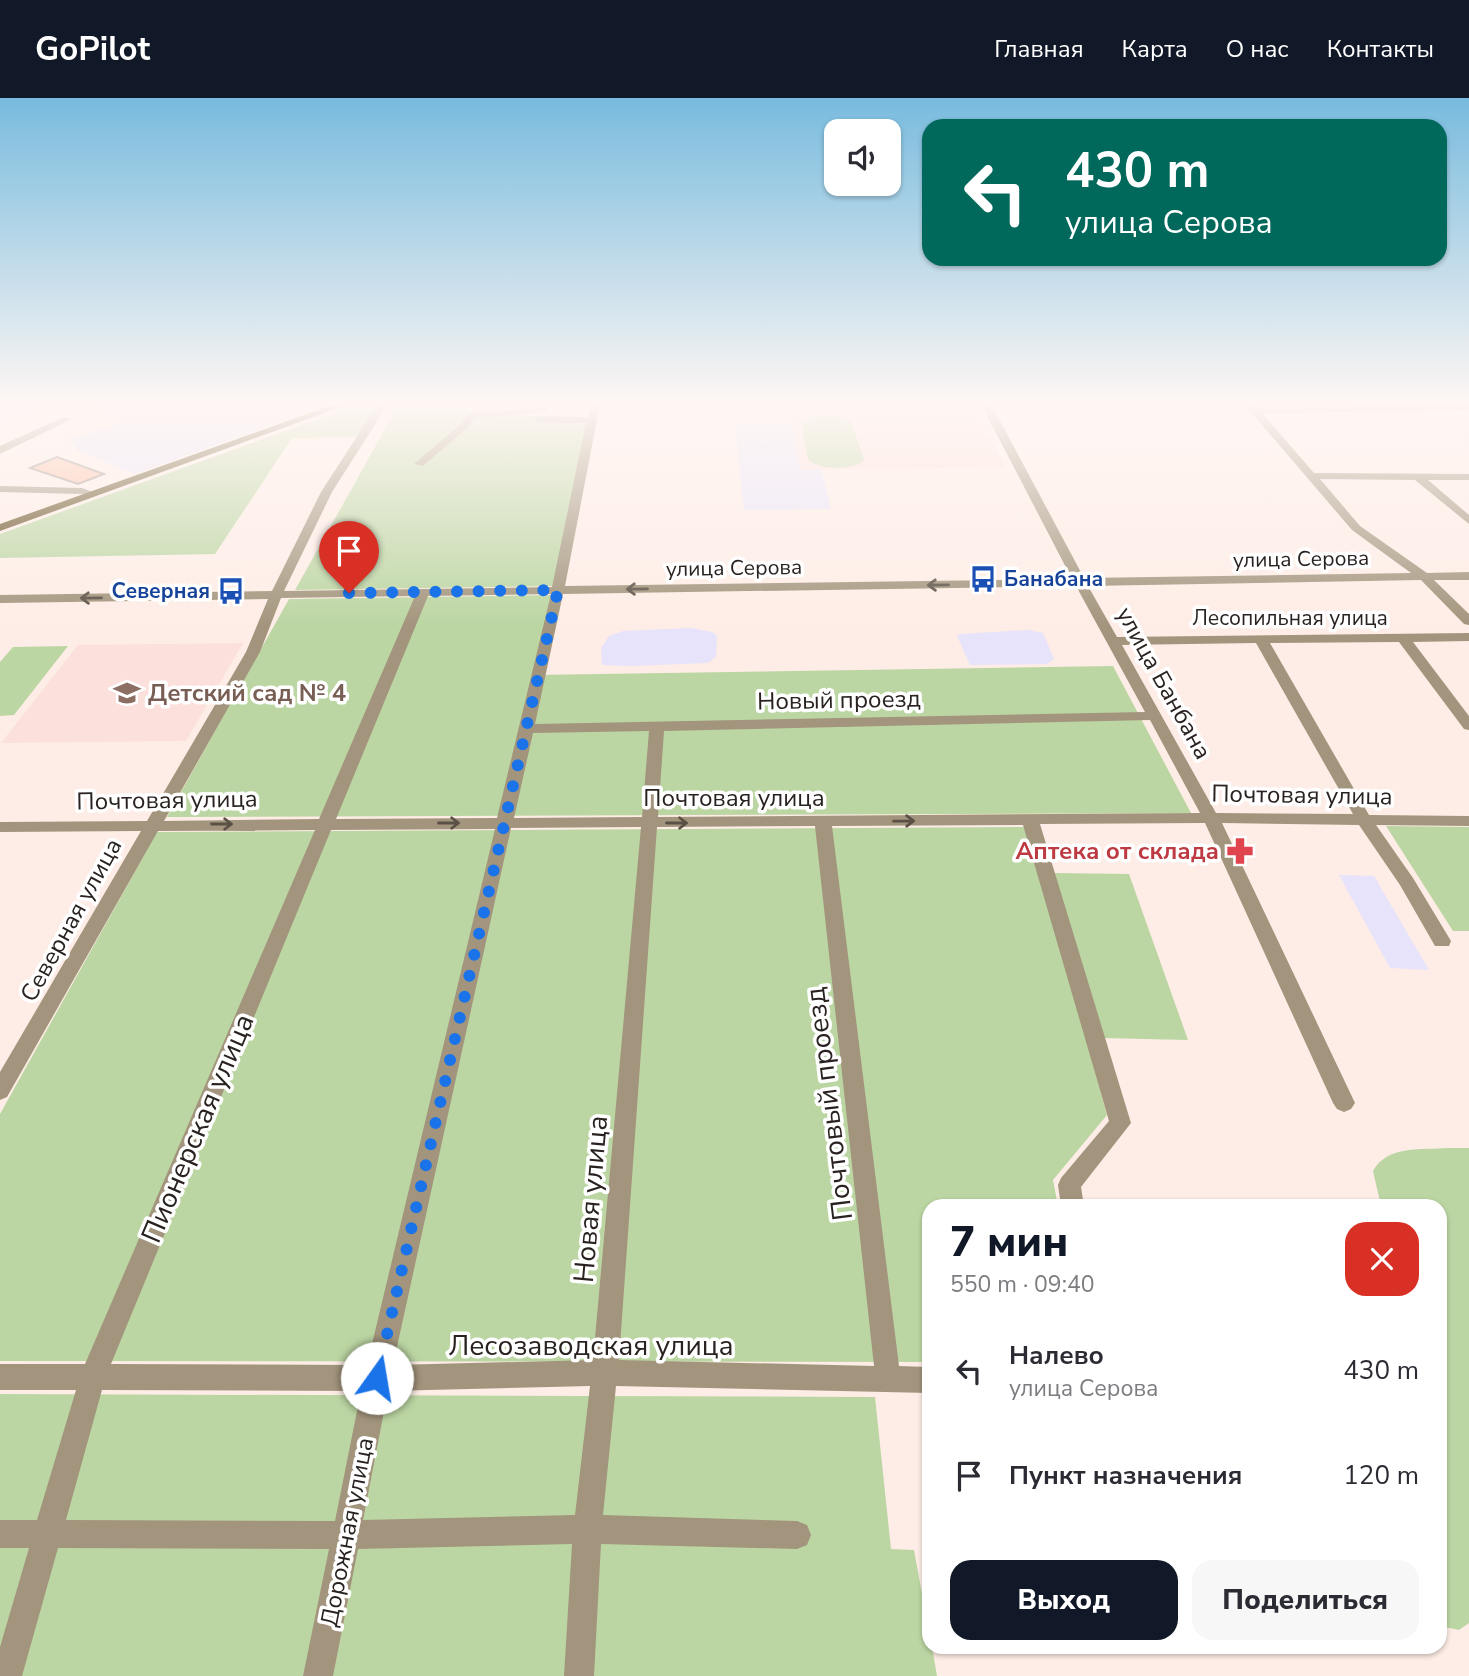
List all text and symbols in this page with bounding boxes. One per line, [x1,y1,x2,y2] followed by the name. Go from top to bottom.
[35,27,150,72] text: GoPilot
[994,33,1084,65] text: Главная
[1122,33,1188,65] text: Карта
[1226,33,1289,65] text: О нас
[1327,33,1434,65] text: Контакты
[824,119,901,196] map controls
[824,119,901,196] button: sound
[1065,137,1209,204] text: 430 m
[950,147,1041,238] icon: left
[1065,201,1273,244] text: улица Серова
[319,521,379,593] pin
[330,532,368,570] icon: arrive
[1233,544,1369,574] street label: улица Серова
[666,553,802,583] street label: улица Серова
[968,564,998,594] bus stop icon: Банабана
[1004,565,1103,593] place label: Банабана
[216,576,246,606] bus stop icon: Северная
[111,577,210,605] place label: Северная
[927,578,950,591] one-way arrow
[626,582,649,596] one-way arrow
[80,591,103,604] one-way arrow
[1109,601,1219,765] street label: улица Банбана
[1192,604,1388,632] street label: Лесопильная улица
[148,677,346,709] place label: Детский сад № 4
[112,678,142,708] school or university icon: Детский сад № 4
[757,683,921,717] street label: Новый проезд
[1211,777,1393,813] street label: Почтовая улица
[76,782,258,818] street label: Почтовая улица
[643,782,825,814] street label: Почтовая улица
[893,814,916,828] one-way arrow
[438,816,461,830] one-way arrow
[665,816,688,830] one-way arrow
[210,817,233,831] one-way arrow
[13,832,129,1008] street label: Северная улица
[1016,835,1219,867] place label: Аптека от склада
[1225,836,1255,866] pharmacy icon: Аптека от склада
[796,985,862,1223] street label: Почтовый проезд
[133,1008,263,1249] street label: Пионерская улица
[565,1114,617,1284] street label: Новая улица
[950,1214,1068,1271] text: 7 мин
[1345,1222,1419,1296] button: close
[950,1269,1095,1300] text: 550 m · 09:40
[448,1327,734,1365] street label: Лесозаводская улица
[1009,1338,1104,1373] text: Налево
[340,1341,414,1415] position arrow
[950,1352,988,1390] icon: left
[1343,1353,1419,1388] text: 430 m
[1009,1373,1158,1404] text: улица Серова
[313,1435,381,1629] street label: Дорожная улица
[950,1457,988,1495] icon: arrive
[1009,1458,1242,1493] text: Пункт назначения
[1343,1458,1419,1493] text: 120 m
[950,1560,1178,1640] button: Выход
[1192,1560,1419,1640] button: Поделиться

